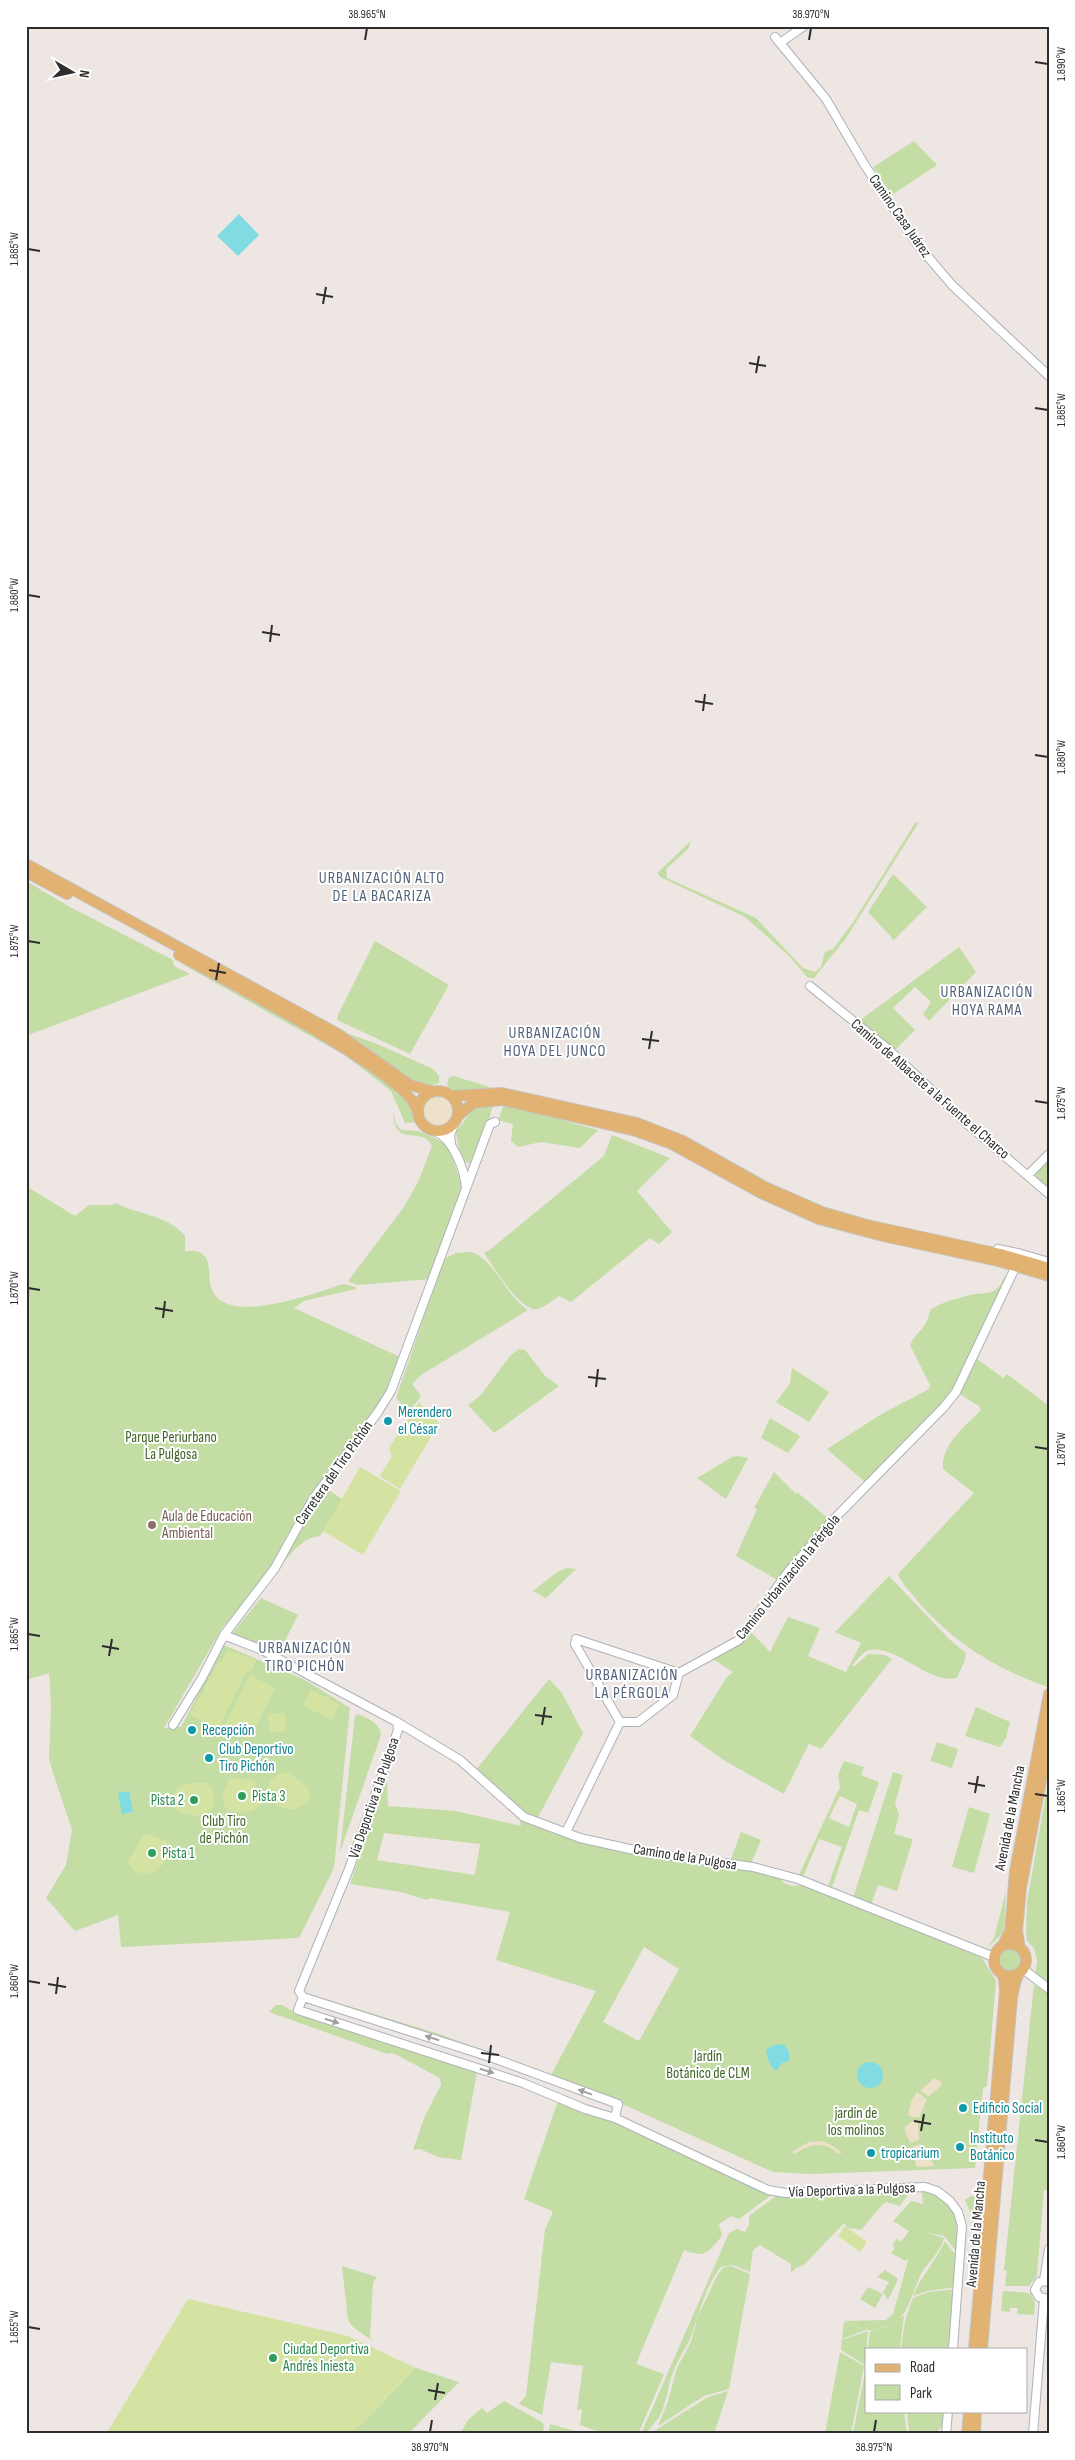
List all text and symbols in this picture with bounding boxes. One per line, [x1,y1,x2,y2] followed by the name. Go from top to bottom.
[348,7,386,22] text: 38.965°N
[792,7,830,22] text: 38.970°N
[1054,47,1069,81] text: 1.890°W
[48,48,98,98] north arrow
[75,69,93,79] text: N
[864,171,936,262] street label: Camino Casa Juárez
[7,232,22,266] text: 1.885°W
[1054,393,1069,427] text: 1.885°W
[7,578,22,612] text: 1.880°W
[1054,740,1069,774] text: 1.880°W
[319,869,445,906] district label: URBANIZACIÓN ALTO DE LA BACARIZA
[7,924,22,957] text: 1.875°W
[940,983,1034,1020] district label: URBANIZACIÓN HOYA RAMA
[847,1015,1013,1163] street label: Camino de Albacete a la Fuente el Charco
[504,1024,606,1061] district label: URBANIZACIÓN HOYA DEL JUNCO
[1054,1086,1069,1119] text: 1.875°W
[7,1271,22,1305] text: 1.870°W
[398,1403,452,1439] place label: Merendero el César
[382,1415,394,1427] marker: Merendero el César
[291,1417,377,1529] street label: Carretera del Tiro Pichón
[125,1428,217,1464] park label: Parque Periurbano La Pulgosa
[1054,1432,1069,1466] text: 1.870°W
[161,1507,252,1543] place label: Aula de Educación Ambiental
[732,1510,845,1644] street label: Camino Urbanización la Pérgola
[146,1519,158,1531] marker: Aula de Educación Ambiental
[7,1617,22,1651] text: 1.865°W
[258,1639,352,1676] district label: URBANIZACIÓN TIRO PICHÓN
[585,1666,679,1703] district label: URBANIZACIÓN LA PÉRGOLA
[202,1721,254,1740] place label: Recepción
[186,1724,198,1736] marker: Recepción
[344,1735,404,1861] street label: Vía Deportiva a la Pulgosa
[219,1740,294,1776] place label: Club Deportivo Tiro Pichón
[203,1752,215,1764] marker: Club Deportivo Tiro Pichón
[990,1764,1030,1873] street label: Avenida de la Mancha
[1054,1779,1069,1813] text: 1.865°W
[252,1787,285,1806] place label: Pista 3
[236,1790,248,1802] marker: Pista 3
[151,1791,184,1810] place label: Pista 2
[188,1794,200,1806] marker: Pista 2
[200,1812,248,1848] park label: Club Tiro de Pichón
[632,1839,738,1875] street label: Camino de la Pulgosa
[162,1844,195,1863] place label: Pista 1
[146,1847,158,1859] marker: Pista 1
[7,1964,22,1998] text: 1.860°W
[325,2017,340,2025] one-way arrow
[424,2034,439,2041] one-way arrow
[666,2047,750,2083] park label: Jardín Botánico de CLM
[479,2068,494,2076] one-way arrow
[577,2088,592,2096] one-way arrow
[973,2099,1042,2118] place label: Edificio Social
[957,2102,969,2114] marker: Edificio Social
[828,2104,884,2140] park label: jardin de los molinos
[1054,2125,1069,2159] text: 1.860°W
[970,2129,1015,2165] place label: Instituto Botánico
[954,2141,966,2153] marker: Instituto Botánico
[881,2144,939,2163] place label: tropicarium
[865,2147,877,2159] marker: tropicarium
[788,2178,916,2202] street label: Vía Deportiva a la Pulgosa
[962,2180,990,2289] street label: Avenida de la Mancha
[7,2310,22,2344] text: 1.855°W
[282,2340,369,2376] place label: Ciudad Deportiva Andrés Iniesta
[865,2348,1028,2412] legend
[267,2352,279,2364] marker: Ciudad Deportiva Andrés Iniesta
[910,2358,935,2377] text: Road
[910,2384,932,2403] text: Park
[411,2440,449,2455] text: 38.970°N
[856,2440,892,2455] text: 38.975°N

